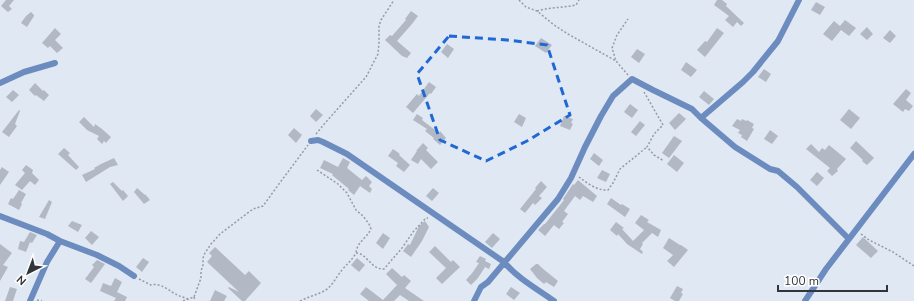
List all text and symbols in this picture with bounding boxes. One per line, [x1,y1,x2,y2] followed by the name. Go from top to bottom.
[8,253,48,293] north arrow
[778,267,887,293] scale bar
[14,272,30,288] text: N
[784,273,819,289] text: 100 m

